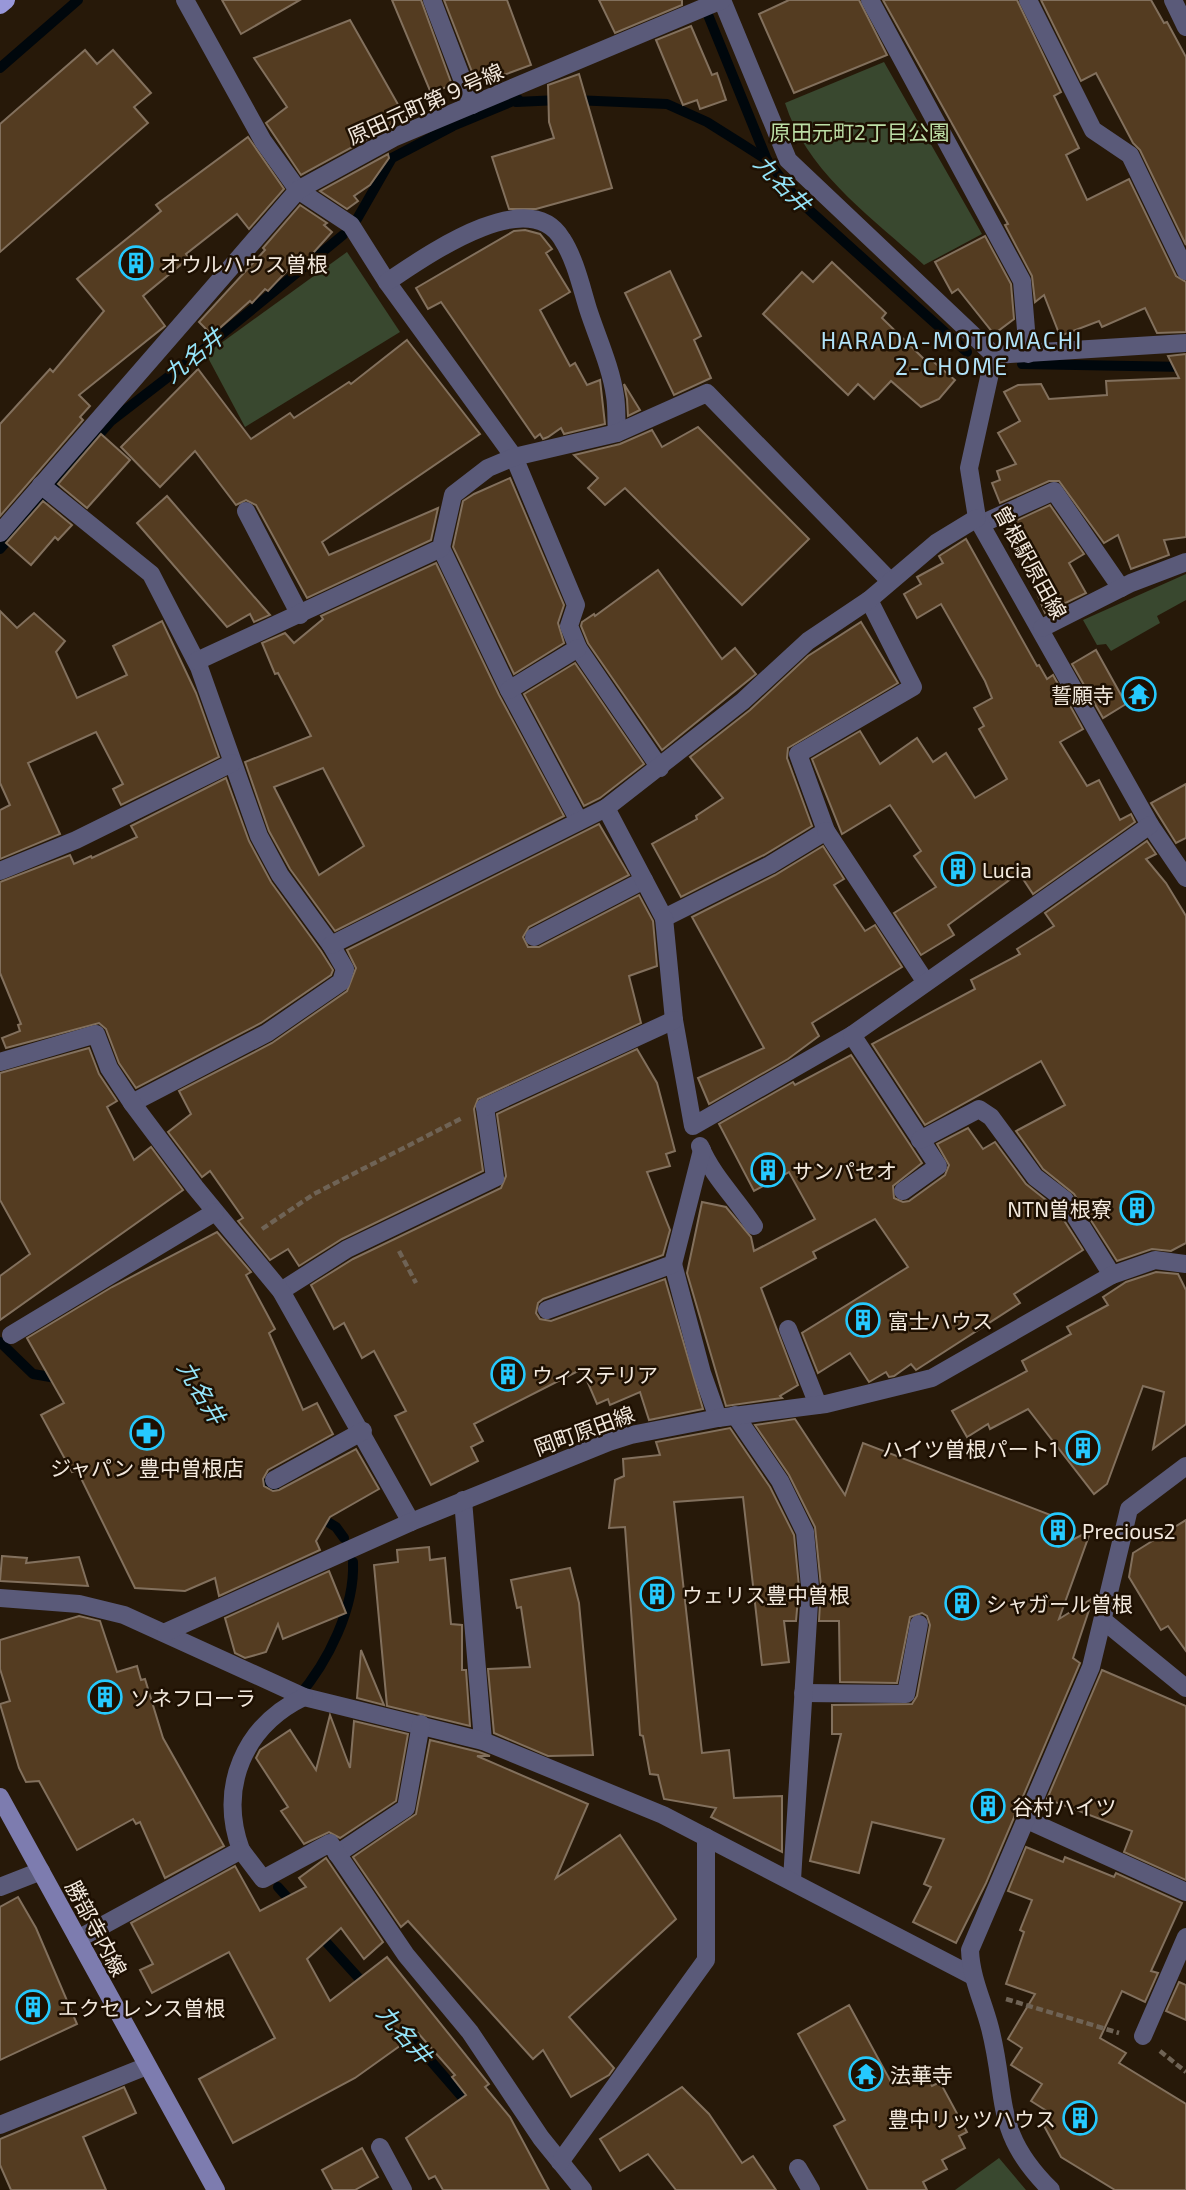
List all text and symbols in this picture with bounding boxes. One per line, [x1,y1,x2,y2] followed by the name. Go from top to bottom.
[343,57,507,149] street label: 原田元町第９号線
[770,119,950,144] park label: 原田元町2丁目公園
[749,148,818,219] water label: 九名井
[117,244,155,282] building icon: オウルハウス曽根
[160,251,328,276] place label: オウルハウス曽根
[157,321,230,388] water label: 九名井
[821,326,1083,380] district label: HARADA-MOTOMACHI 2-CHOME
[990,501,1072,623] street label: 曽根駅原田線
[1120,675,1158,713] temple icon: 誓願寺
[1051,682,1114,707] place label: 誓願寺
[939,850,977,888] building icon: Lucia
[982,857,1032,882] place label: Lucia
[749,1151,787,1189] building icon: サンパセオ
[792,1158,897,1183] place label: サンパセオ
[1118,1189,1156,1227] building icon: NTN曽根寮
[1007,1196,1112,1221] place label: NTN曽根寮
[844,1301,882,1339] building icon: 富士ハウス
[888,1308,993,1333] place label: 富士ハウス
[172,1355,233,1430] water label: 九名井
[489,1355,527,1393] building icon: ウィステリア
[532,1362,658,1387] place label: ウィステリア
[530,1400,638,1460] street label: 岡町原田線
[128,1414,166,1452] pharmacy icon: ジャパン 豊中曽根店
[1064,1429,1102,1467] building icon: ハイツ曽根パート1
[882,1436,1058,1461] place label: ハイツ曽根パート1
[50,1455,244,1480] place label: ジャパン 豊中曽根店
[1039,1511,1077,1549] building icon: Precious2
[1082,1518,1176,1543] place label: Precious2
[638,1575,676,1613] building icon: ウェリス豊中曽根
[682,1582,850,1607] place label: ウェリス豊中曽根
[943,1584,981,1622] building icon: シャガール曽根
[986,1591,1133,1616] place label: シャガール曽根
[86,1678,124,1716] building icon: ソネフローラ
[130,1685,256,1710] place label: ソネフローラ
[969,1787,1007,1825] building icon: 谷村ハイツ
[1012,1794,1117,1819] place label: 谷村ハイツ
[61,1876,133,1980] street label: 勝部寺内線
[14,1988,52,2026] building icon: エクセレンス曽根
[58,1995,226,2020] place label: エクセレンス曽根
[372,1999,440,2071] water label: 九名井
[847,2055,885,2093] temple icon: 法華寺
[890,2062,953,2087] place label: 法華寺
[1061,2099,1099,2137] building icon: 豊中リッツハウス
[888,2106,1056,2131] place label: 豊中リッツハウス

